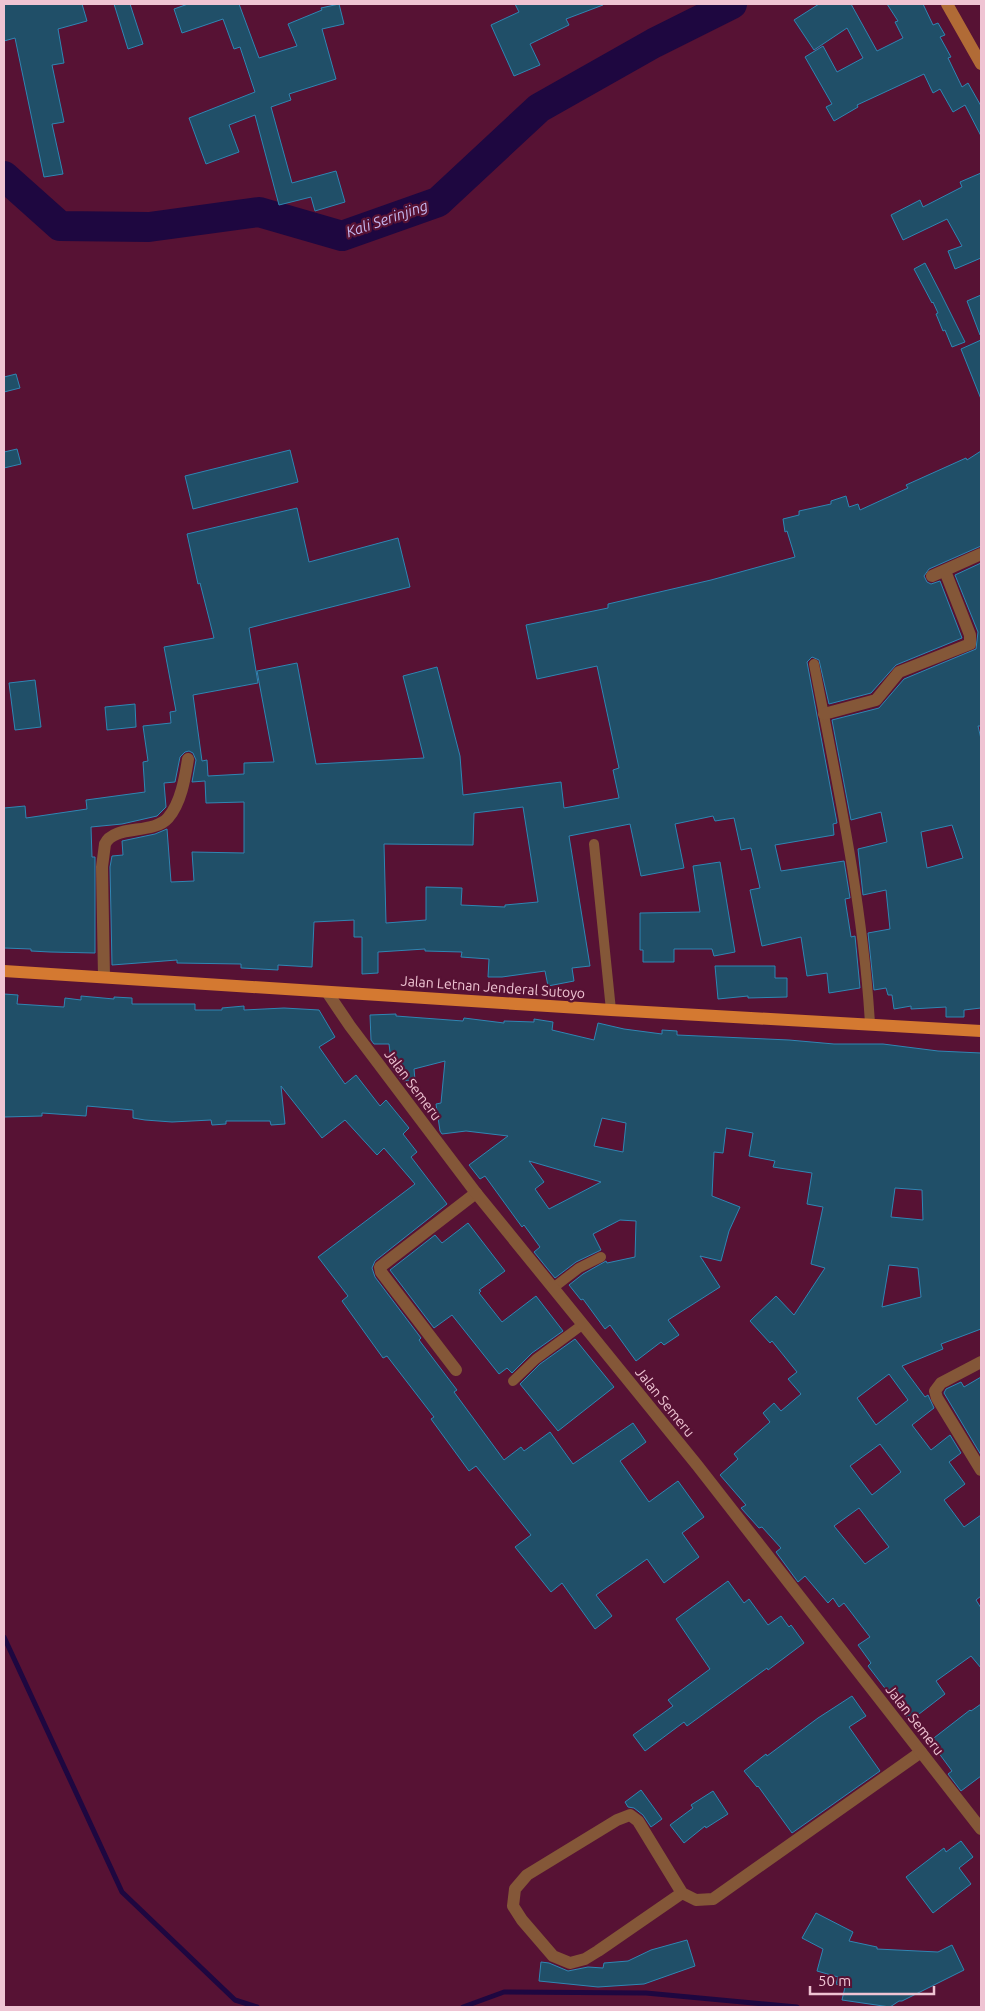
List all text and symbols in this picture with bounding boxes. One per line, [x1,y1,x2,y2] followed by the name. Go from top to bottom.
[344,197,430,240] water label: Kali Serinjing
[400,973,586,1001] street label: Jalan Letnan Jenderal Sutoyo
[381,1046,445,1124] street label: Jalan Semeru
[632,1364,698,1440] street label: Jalan Semeru
[883,1682,947,1758] street label: Jalan Semeru
[810,1964,934,1996] scale bar
[818,1972,851,1989] text: 50 m

